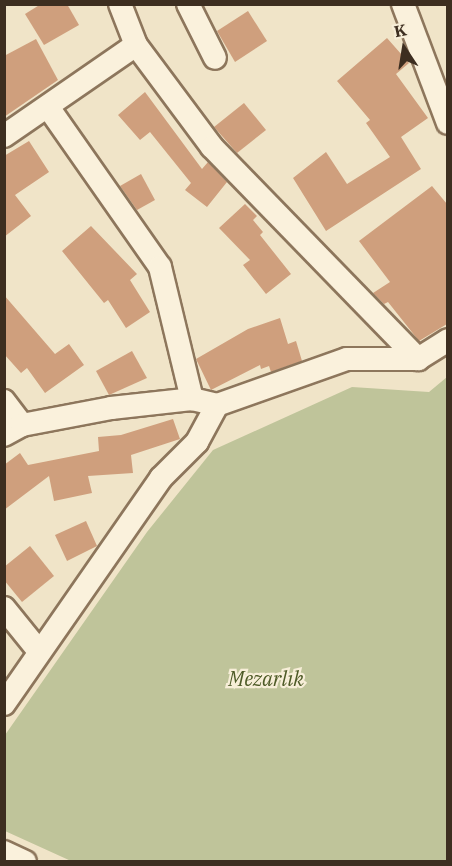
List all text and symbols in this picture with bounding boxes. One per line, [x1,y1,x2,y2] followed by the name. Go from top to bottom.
[374,18,434,78] north arrow
[392,19,408,41] text: K
[228,666,304,690] park label: Mezarlık

